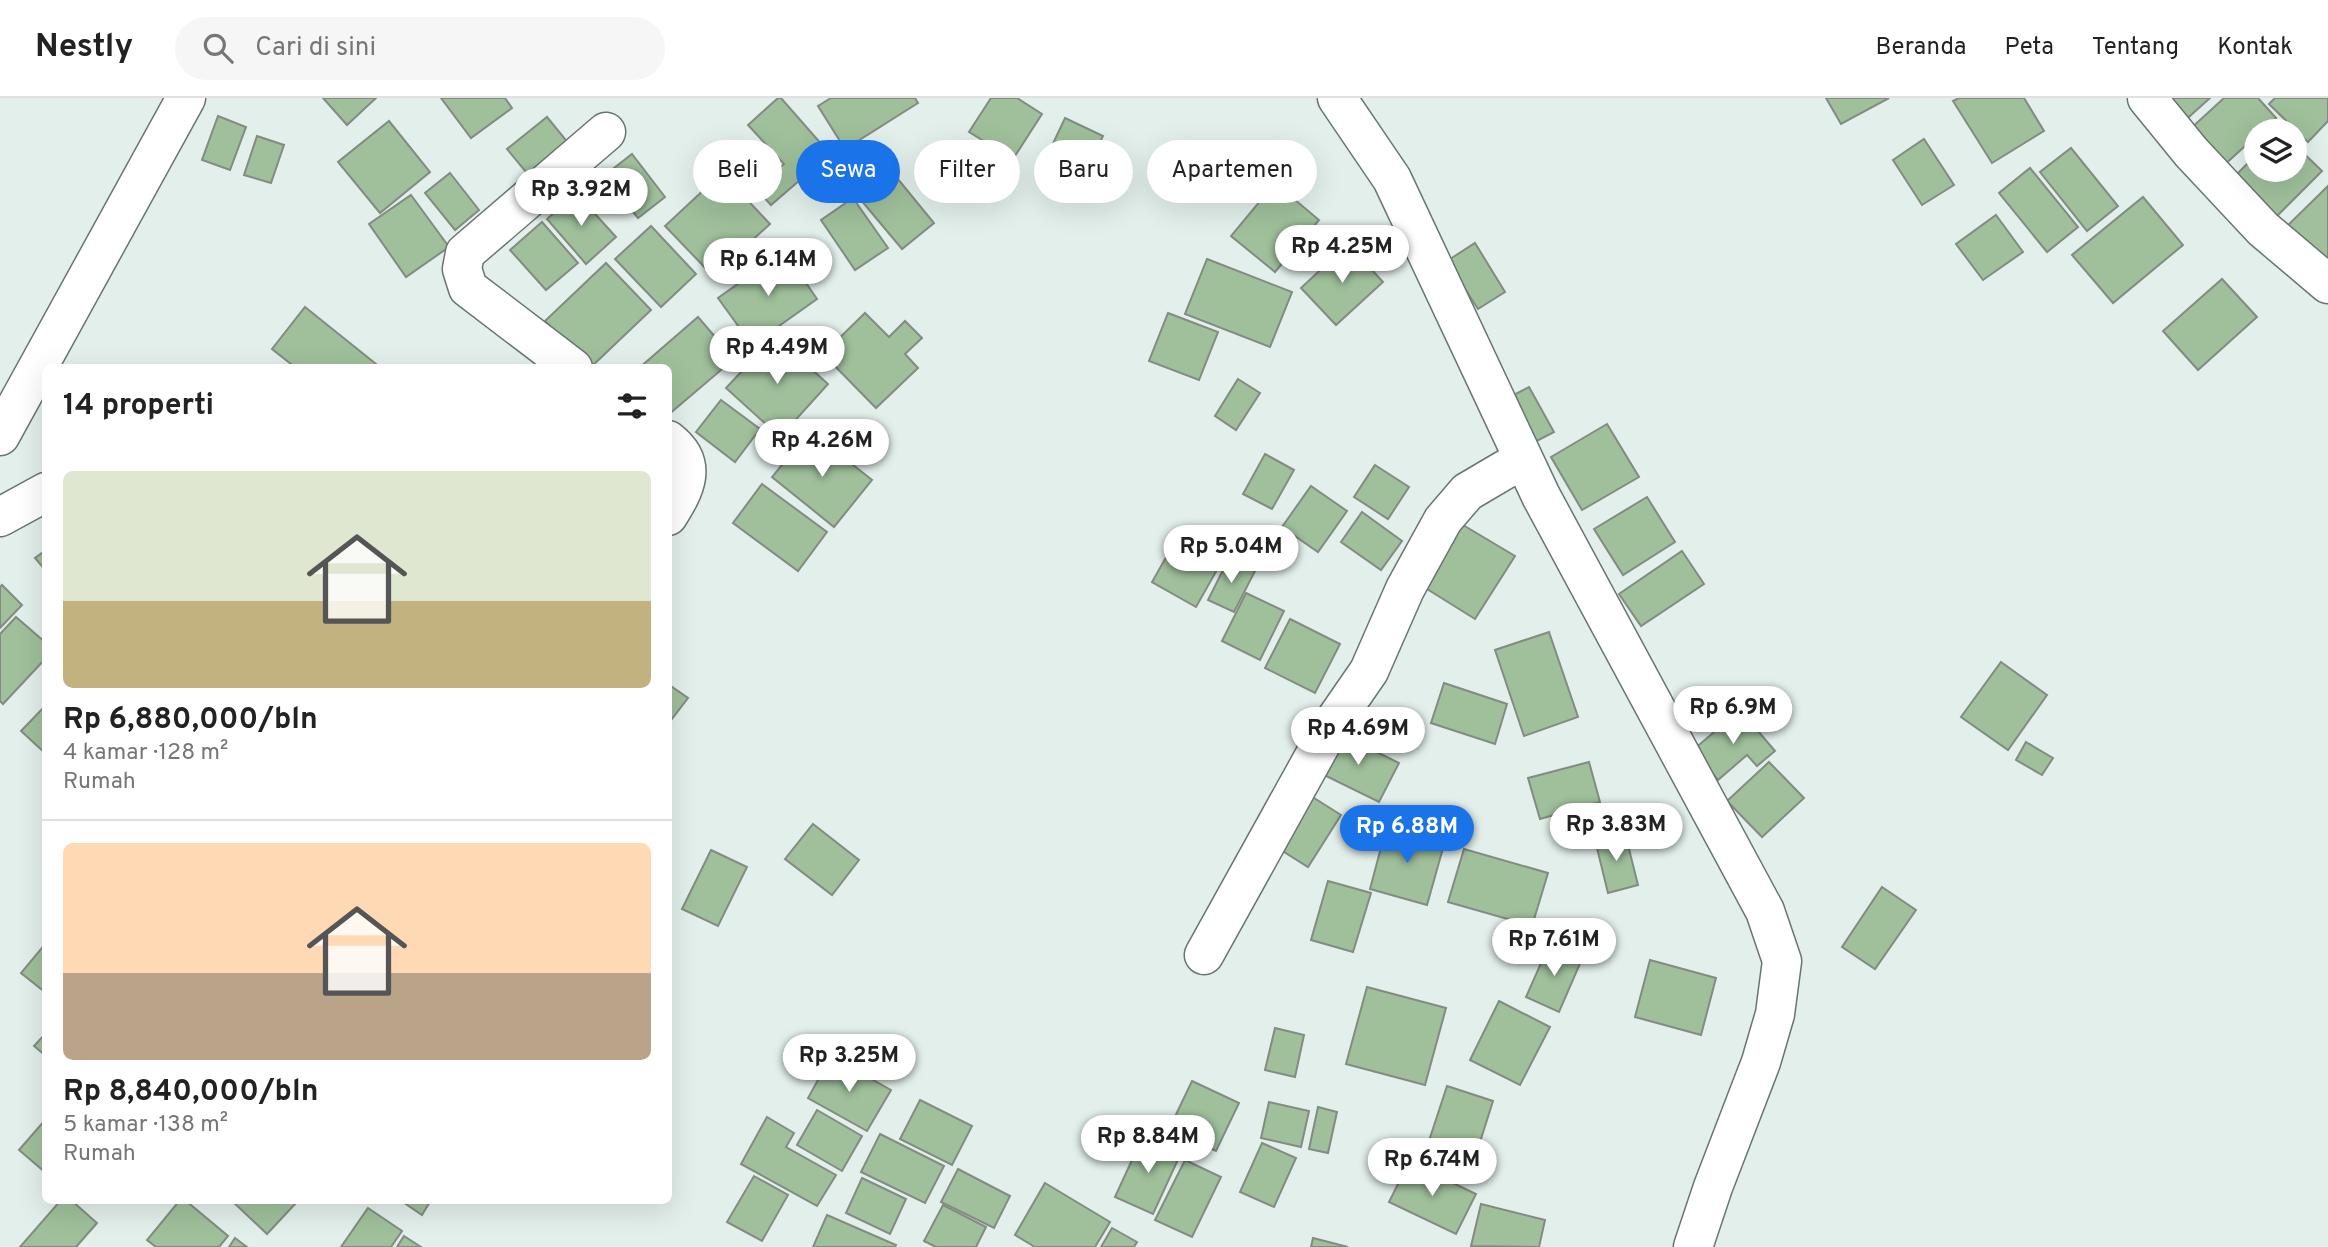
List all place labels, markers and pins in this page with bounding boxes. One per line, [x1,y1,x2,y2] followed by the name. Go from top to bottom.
[509,169,653,228] pin: Rp 3.92M
[1270,226,1414,285] pin: Rp 4.25M
[696,238,840,298] pin: Rp 6.14M
[705,327,849,386] pin: Rp 4.49M
[750,420,894,479] pin: Rp 4.26M
[1159,526,1303,585] pin: Rp 5.04M
[1668,686,1798,746] pin: Rp 6.9M
[1286,708,1430,767] pin: Rp 4.69M
[1544,804,1688,863] pin: Rp 3.83M
[1335,806,1479,865] pin: Rp 6.88M
[1482,918,1626,978] pin: Rp 7.61M
[777,1034,921,1094] pin: Rp 3.25M
[1076,1116,1220,1175] pin: Rp 8.84M
[1360,1138,1504,1198] pin: Rp 6.74M

